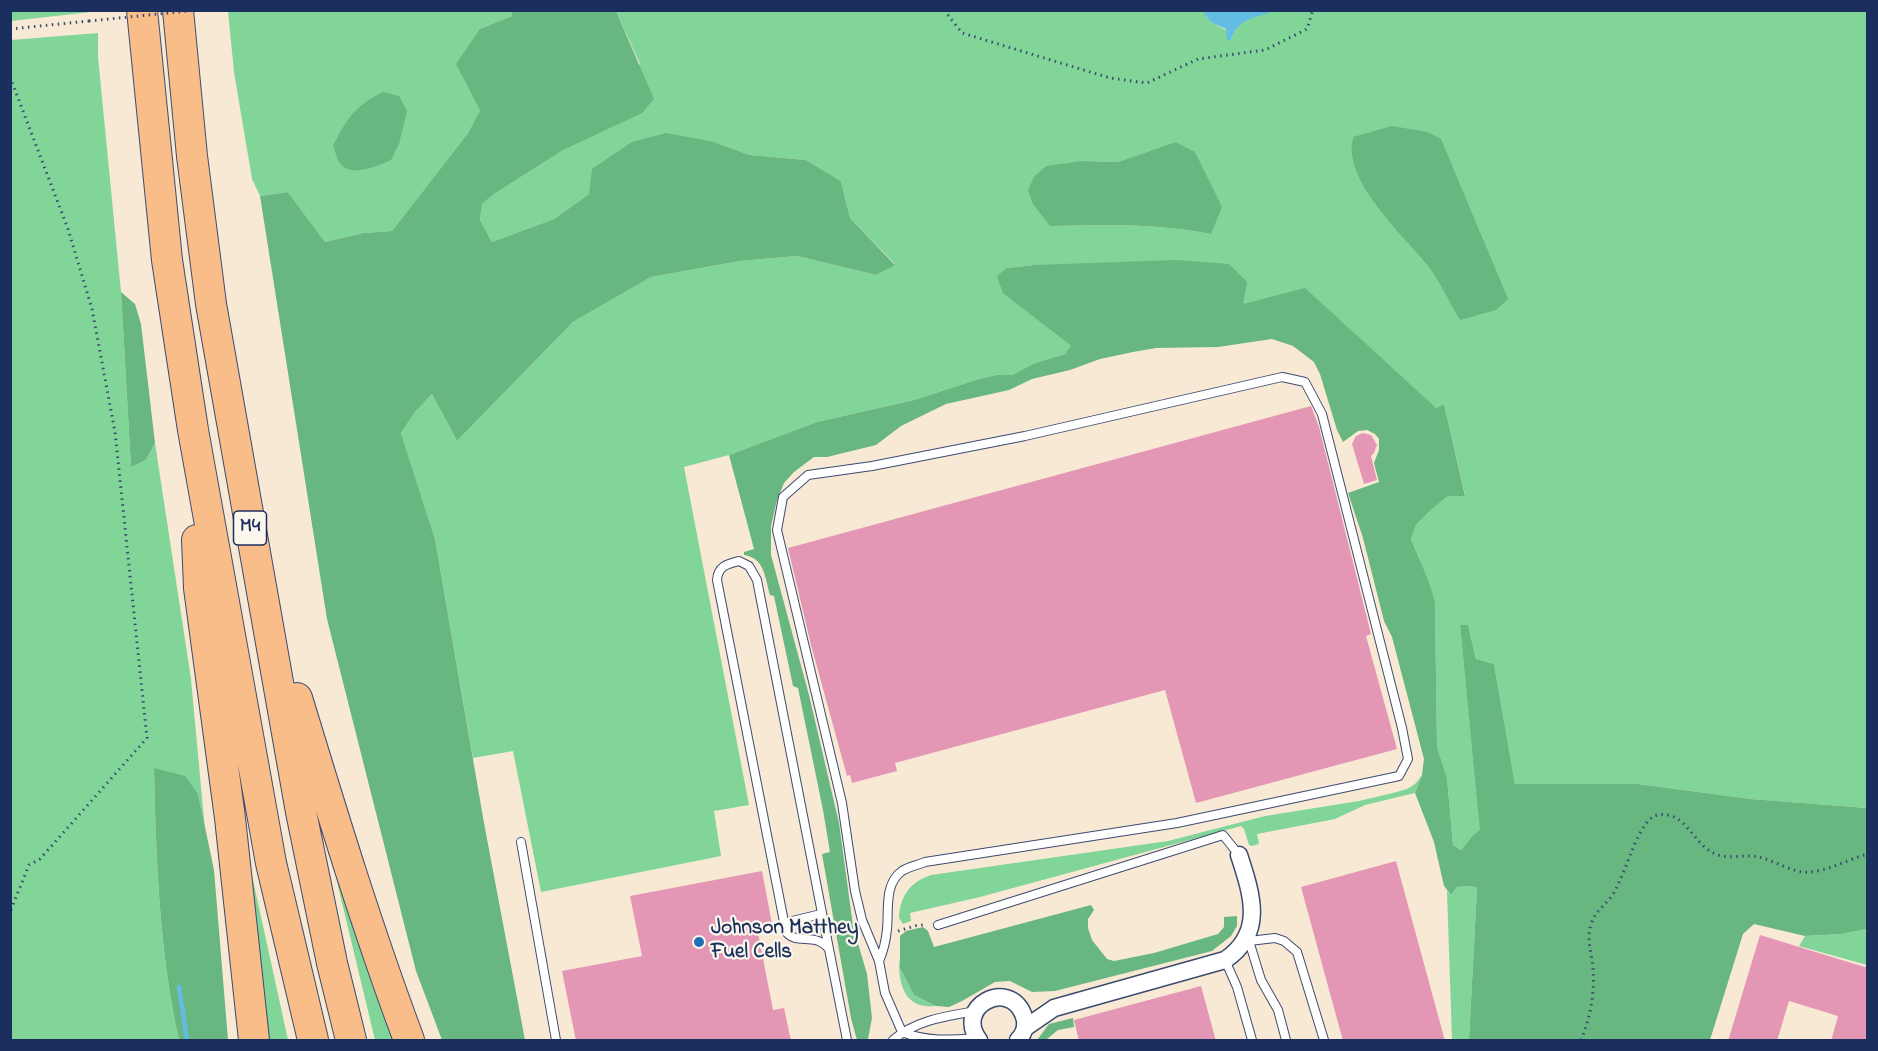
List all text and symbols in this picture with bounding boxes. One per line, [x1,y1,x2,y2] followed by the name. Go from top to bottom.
[234,511,266,545] road number: M4
[711,917,858,967] place label: Johnson Matthey Fuel Cells
[692,935,706,949] marker: Johnson Matthey Fuel Cells

